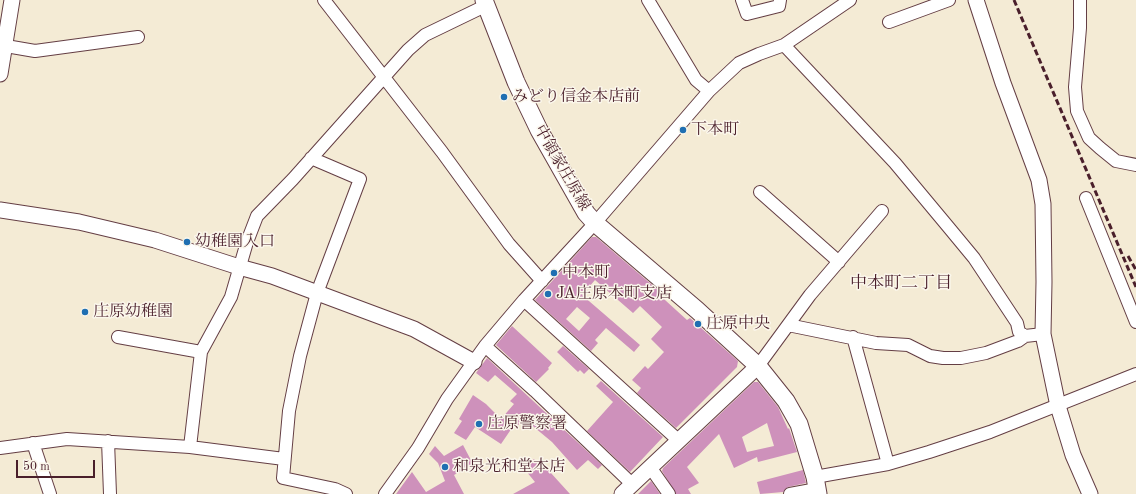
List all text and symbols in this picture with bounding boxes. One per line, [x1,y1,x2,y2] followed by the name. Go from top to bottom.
[512,87,640,107] place label: みどり信金本店前
[499,92,509,102] marker: みどり信金本店前
[691,120,739,140] place label: 下本町
[530,122,594,214] street label: 中領家庄原線
[678,125,688,135] marker: 下本町
[195,232,275,252] place label: 幼稚園入口
[182,237,192,247] marker: 幼稚園入口
[562,263,610,283] place label: 中本町
[549,268,559,278] marker: 中本町
[850,274,952,294] district label: 中本町二丁目
[556,284,672,304] place label: JA庄原本町支店
[543,289,553,299] marker: JA庄原本町支店
[93,302,173,322] place label: 庄原幼稚園
[80,307,90,317] marker: 庄原幼稚園
[706,314,770,334] place label: 庄原中央
[693,319,703,329] marker: 庄原中央
[487,414,567,434] place label: 庄原警察署
[474,419,484,429] marker: 庄原警察署
[18,452,97,478] scale bar
[453,457,565,477] place label: 和泉光和堂本店
[23,461,50,473] text: 50 m
[440,462,450,472] marker: 和泉光和堂本店

